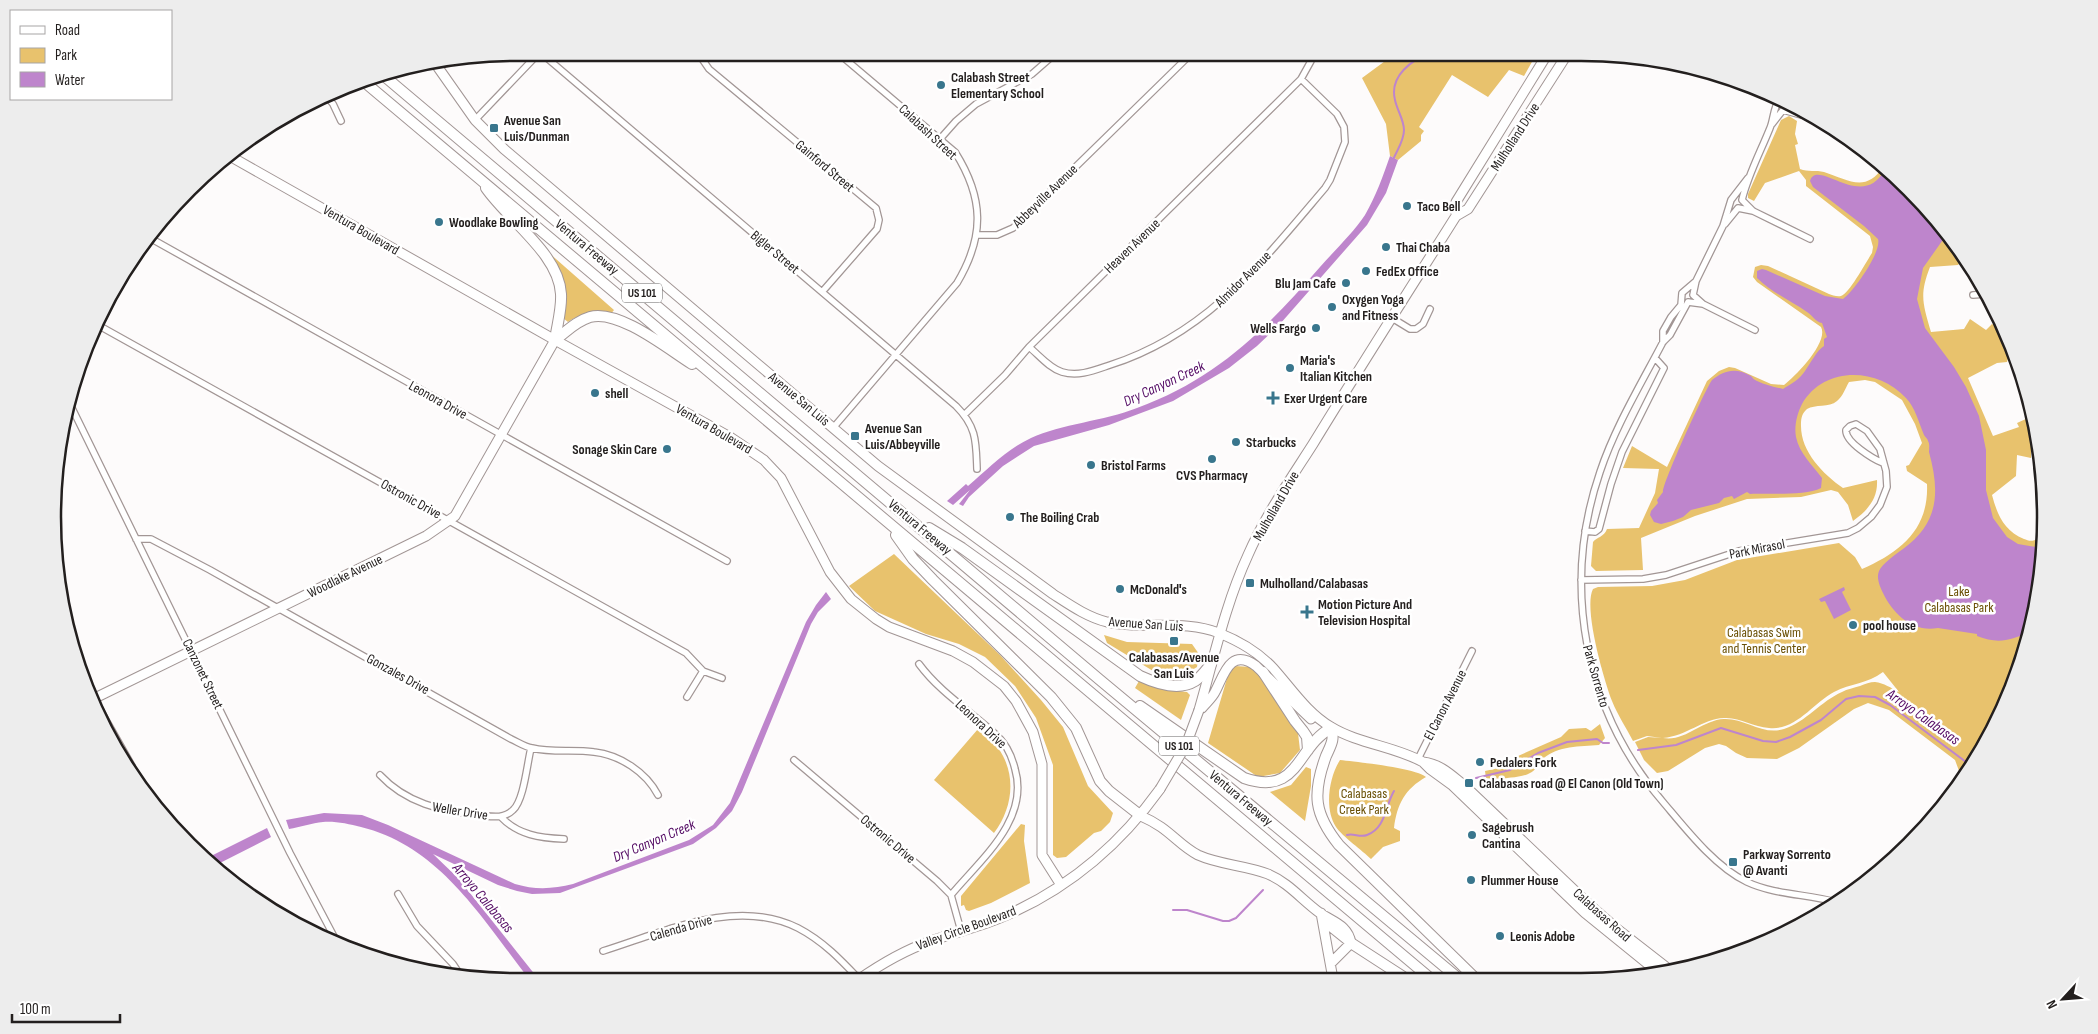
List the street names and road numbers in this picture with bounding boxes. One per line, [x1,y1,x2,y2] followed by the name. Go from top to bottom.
[1487,100,1543,174] street label: Mulholland Drive
[895,101,961,163] street label: Calabash Street
[792,136,858,196] street label: Gainford Street
[1008,161,1081,232] street label: Abbeyville Avenue
[320,201,402,259] street label: Ventura Boulevard
[552,215,623,279] street label: Ventura Freeway
[1100,215,1164,277] street label: Heaven Avenue
[747,227,803,277] street label: Bigler Street
[1211,247,1275,311] street label: Almidor Avenue
[622,284,662,302] road number: US 101
[764,368,833,430] street label: Avenue San Luis
[406,377,470,423] street label: Leonora Drive
[673,400,755,458] street label: Ventura Boulevard
[1249,468,1303,544] street label: Mulholland Drive
[378,475,444,523] street label: Ostronic Drive
[885,495,956,559] street label: Ventura Freeway
[1728,535,1786,563] street label: Park Mirasol
[305,550,385,602] street label: Woodlake Avenue
[1107,613,1184,635] street label: Avenue San Luis
[179,636,227,712] street label: Canzonet Street
[1579,643,1613,709] street label: Park Sorrento
[364,650,432,698] street label: Gonzales Drive
[1420,667,1470,743] street label: El Canon Avenue
[952,696,1010,752] street label: Leonora Drive
[1159,736,1199,756] road number: US 101
[1206,766,1277,830] street label: Ventura Freeway
[431,798,489,824] street label: Weller Drive
[857,811,919,867] street label: Ostronic Drive
[1570,885,1635,946] street label: Calabasas Road
[914,902,1018,954] street label: Valley Circle Boulevard
[648,911,714,945] street label: Calenda Drive

